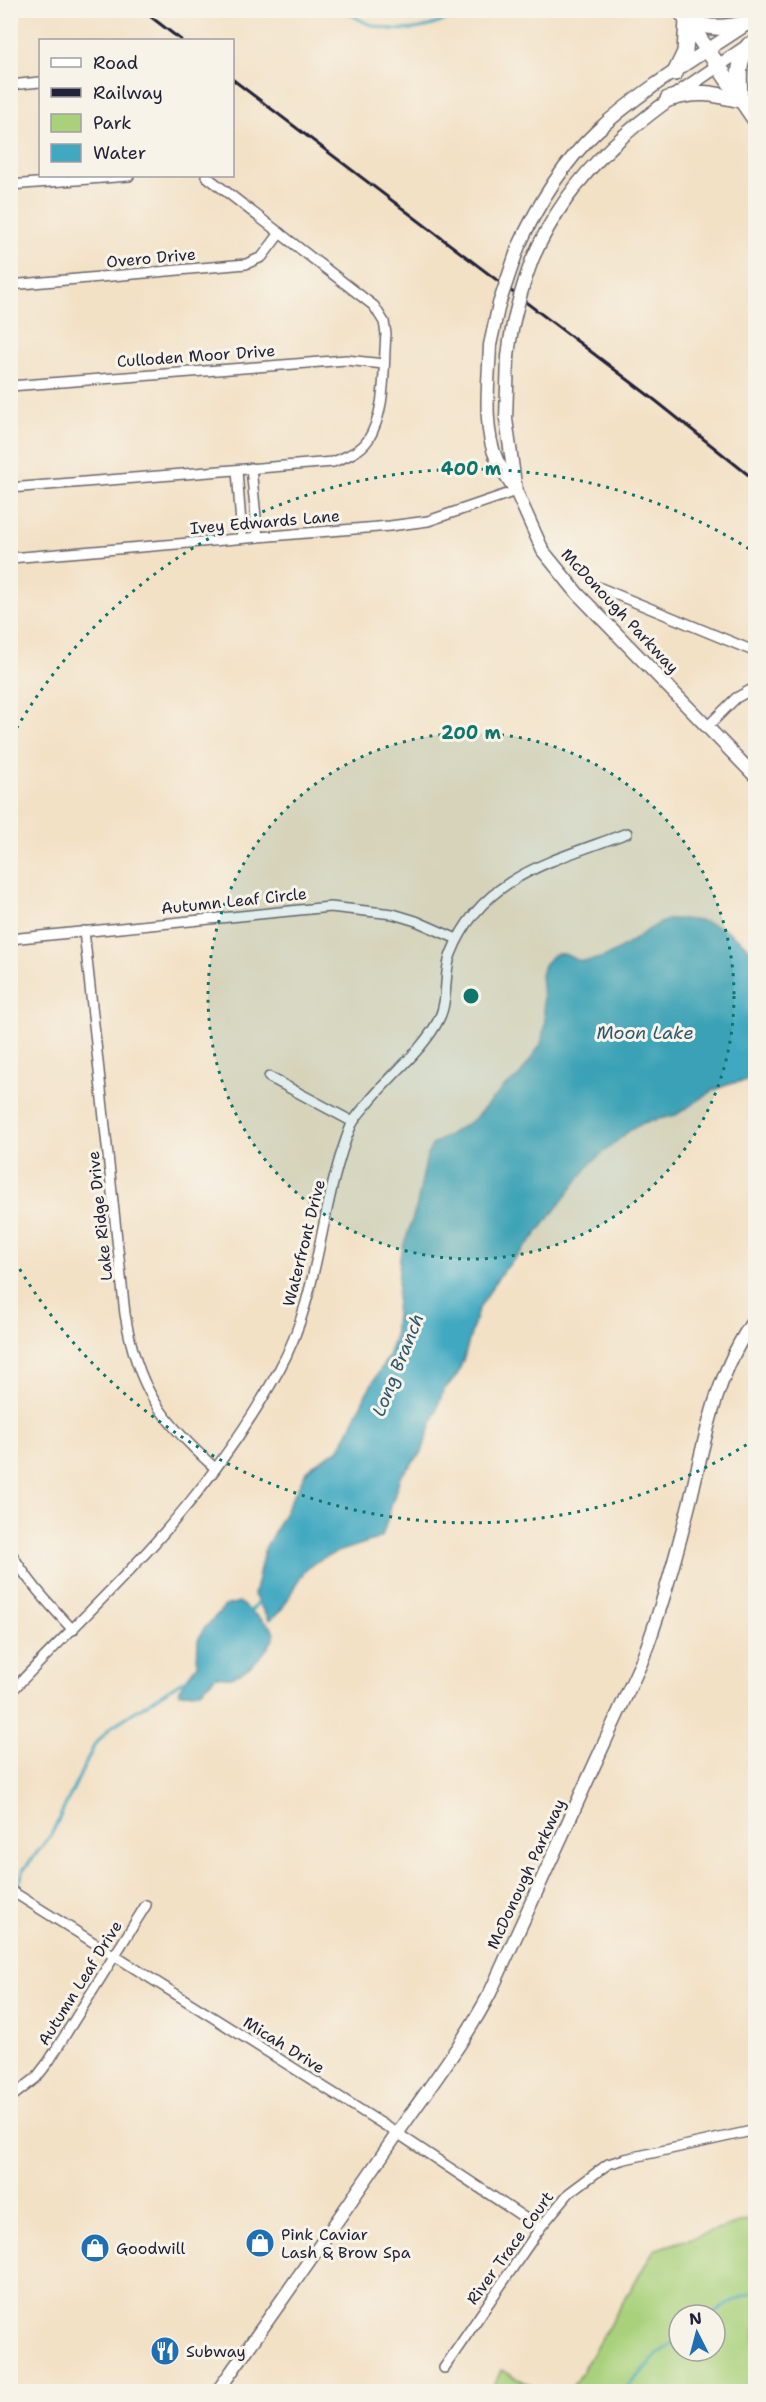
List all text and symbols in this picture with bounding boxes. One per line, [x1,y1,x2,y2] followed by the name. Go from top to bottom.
[39,39,234,177] legend
[93,51,138,75] text: Road
[93,81,163,105] text: Railway
[93,111,132,135] text: Park
[93,141,146,165] text: Water
[105,244,197,272] street label: Overo Drive
[116,340,276,372] street label: Culloden Moor Drive
[441,457,502,481] text: 400 m
[189,505,341,539] street label: Ivey Edwards Lane
[557,544,683,678] street label: McDonough Parkway
[441,721,502,745] text: 200 m
[160,883,308,919] street label: Autumn Leaf Circle
[461,986,481,1006] centre of rings
[596,1021,694,1045] water label: Moon Lake
[83,1150,117,1282] street label: Lake Ridge Drive
[278,1177,330,1309] street label: Waterfront Drive
[366,1310,430,1420] water label: Long Branch
[482,1795,570,1953] street label: McDonough Parkway
[33,1917,127,2049] street label: Autumn Leaf Drive
[239,2012,329,2078] street label: Micah Drive
[462,2187,558,2309] street label: River Trace Court
[281,2224,411,2263] place label: Pink Caviar Lash & Brow Spa
[244,2227,276,2259] shop icon: Pink Caviar Lash & Brow Spa
[79,2232,111,2264] shop icon: Goodwill
[116,2238,186,2259] place label: Goodwill
[667,2303,727,2363] north arrow
[688,2307,703,2330] text: N
[149,2335,181,2367] restaurant icon: Subway
[186,2341,246,2362] place label: Subway

